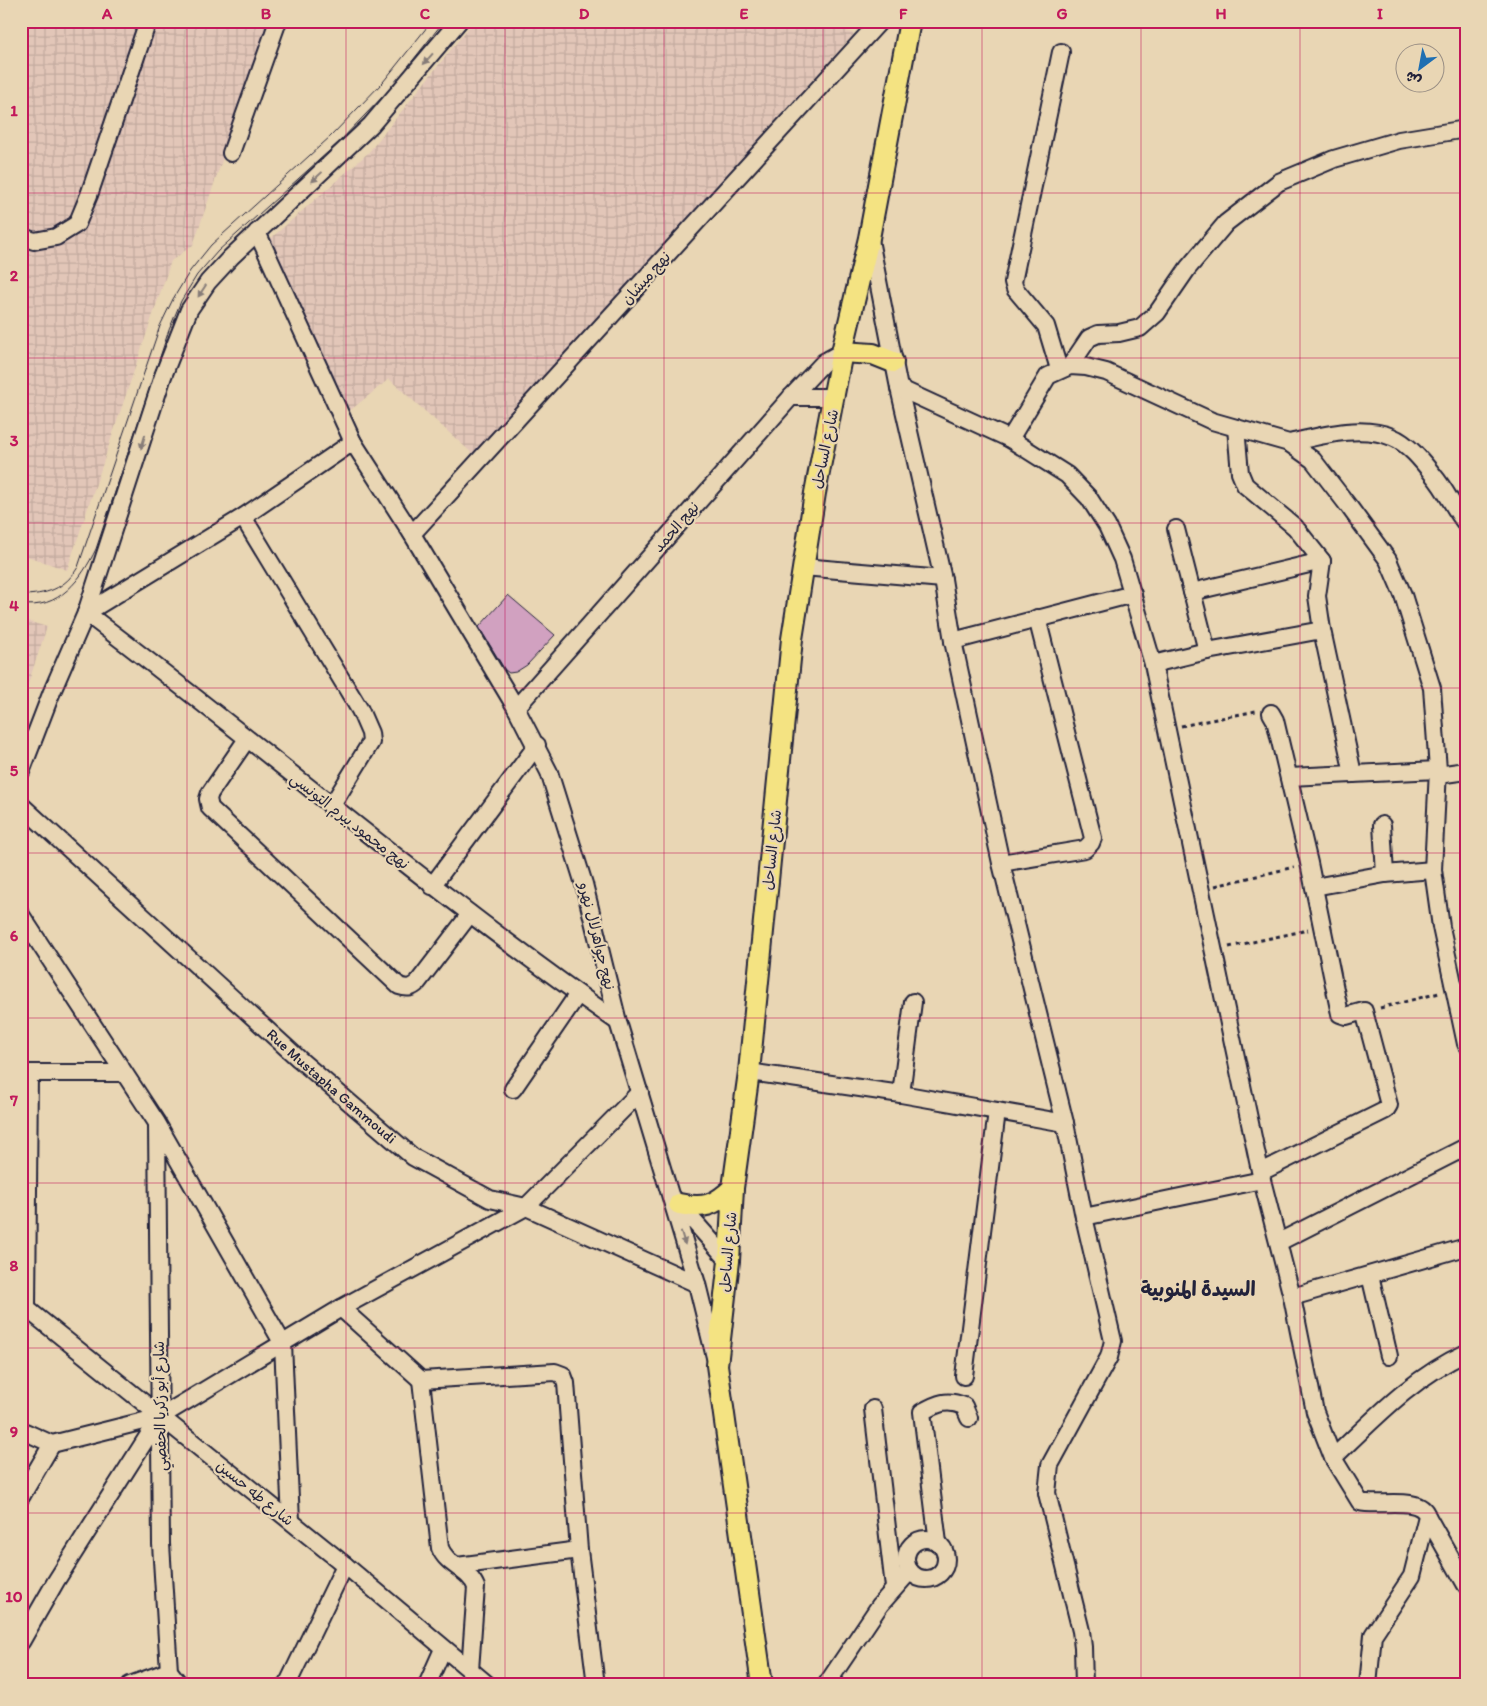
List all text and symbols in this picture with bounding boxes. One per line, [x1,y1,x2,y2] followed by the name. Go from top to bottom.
[101,4,113,23] text: A
[261,4,272,23] text: B
[420,4,431,23] text: C
[579,4,590,23] text: D
[740,4,749,23] text: E
[899,4,908,23] text: F
[1056,4,1068,23] text: G
[1215,4,1227,23] text: H
[1377,4,1383,23] text: I
[1394,42,1444,92] north arrow
[422,53,434,65] one-way arrow
[1402,67,1424,90] text: ش
[10,101,18,120] text: 1
[311,171,323,183] one-way arrow
[618,248,675,309] street label: نهج ميشان
[10,266,19,285] text: 2
[197,285,206,298] one-way arrow
[808,408,843,491] street label: شارع الساحل
[10,431,19,450] text: 3
[139,435,147,450] one-way arrow
[649,498,704,557] street label: نهج الحمد
[9,596,19,615] text: 4
[10,761,19,780] text: 5
[284,769,413,876] street label: نهج محمود بيرم التونسي
[759,809,786,891] street label: شارع الساحل
[574,879,619,992] street label: نهج جواهرلال نهرو
[10,926,19,945] text: 6
[263,1025,400,1148] street label: Rue Mustapha Gammoudi
[9,1091,18,1110] text: 7
[716,1211,741,1293] street label: شارع الساحل
[679,1231,687,1246] one-way arrow
[10,1256,19,1275] text: 8
[1140,1277,1256,1303] district label: السيدة المنوبية
[150,1341,174,1471] street label: شارع أبو زكريا الحفصي
[10,1422,18,1441] text: 9
[212,1456,297,1530] street label: شارع طه حسين
[5,1587,23,1606] text: 10

